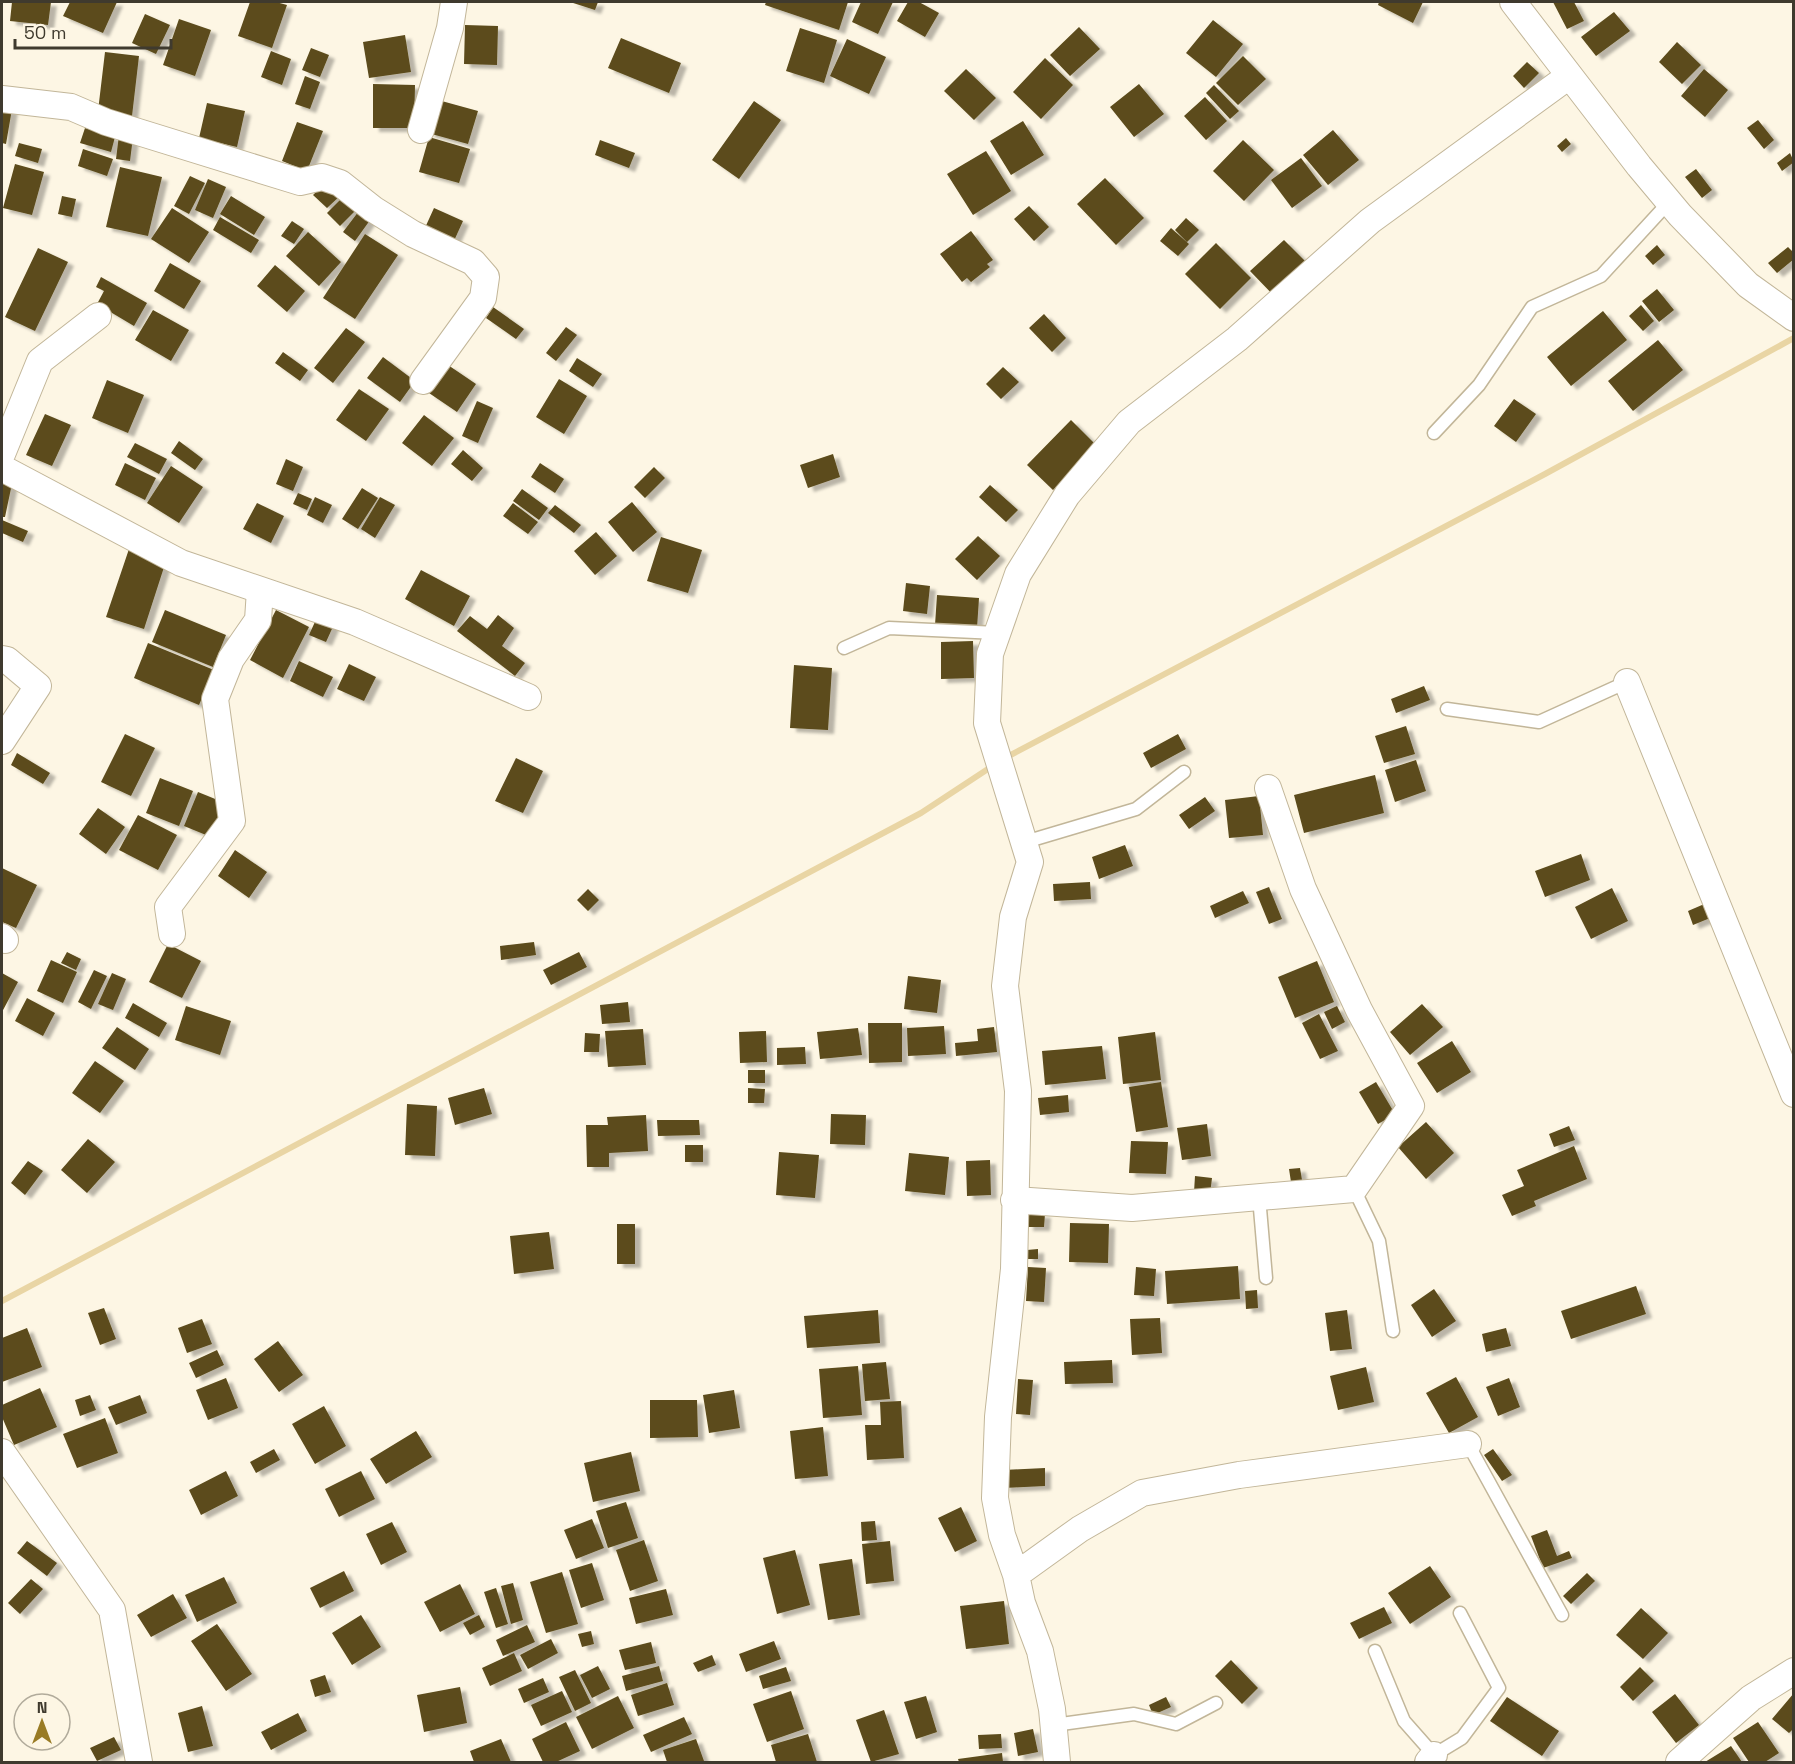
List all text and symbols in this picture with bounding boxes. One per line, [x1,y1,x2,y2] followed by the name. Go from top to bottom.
[15,12,171,50] scale bar
[24,21,66,44] text: 50 m
[12,1692,72,1752] north arrow
[37,1697,47,1718] text: N

